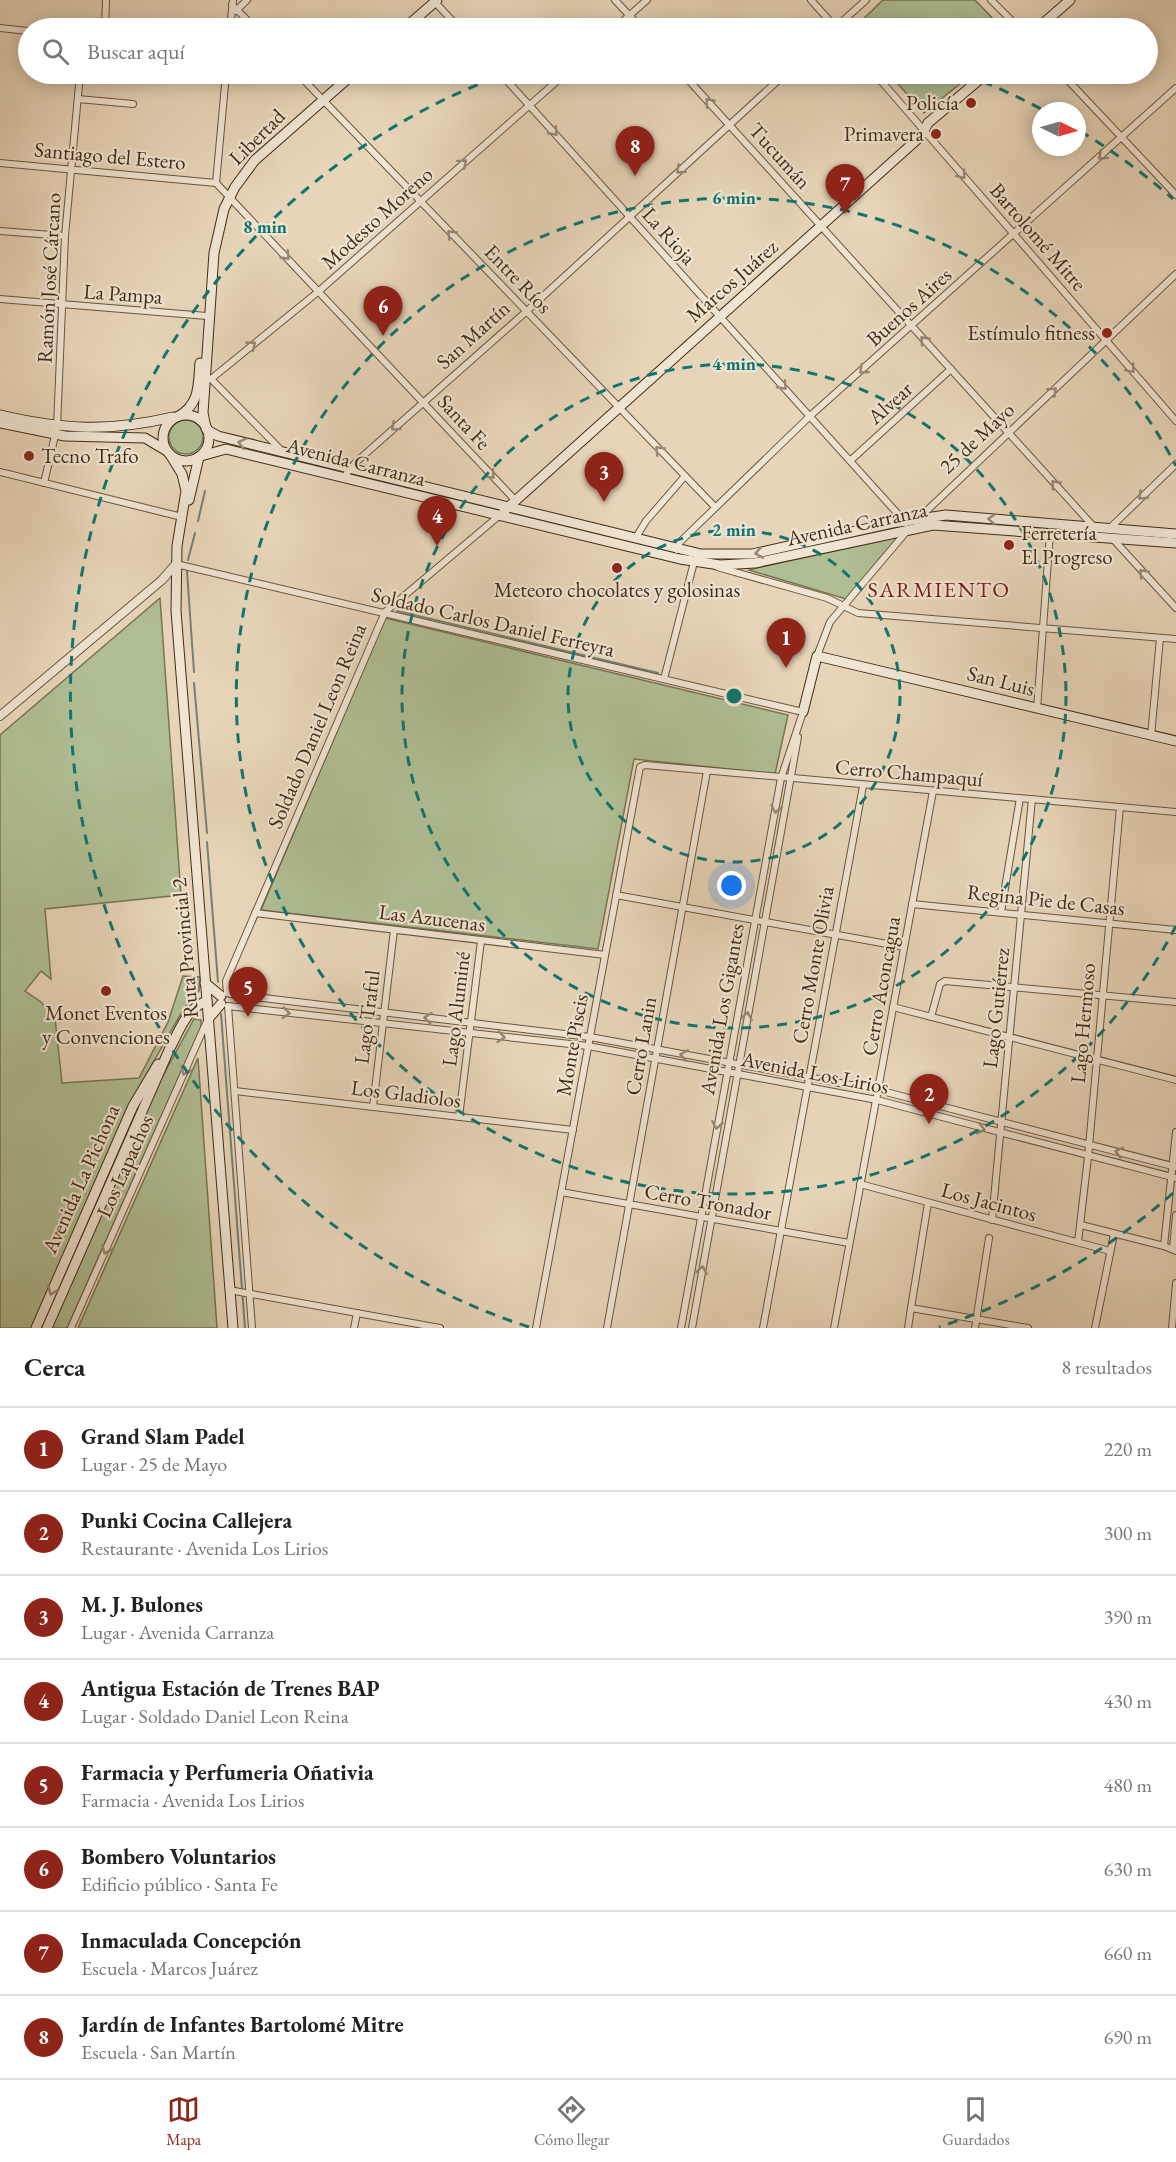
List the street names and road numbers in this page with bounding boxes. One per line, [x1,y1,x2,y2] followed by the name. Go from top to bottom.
[223,102,291,171] street label: Libertad
[743,117,817,195] street label: Tucumán
[33,135,187,176] street label: Santiago del Estero
[315,160,438,275] street label: Modesto Moreno
[984,177,1093,296] street label: Bartolomé Mitre
[31,192,66,364] street label: Ramón José Cárcano
[636,201,703,271] street label: La Rioja
[680,233,783,328] street label: Marcos Juárez
[479,238,558,319] street label: Entre Ríos
[860,261,957,352] street label: Buenos Aires
[83,277,164,310] street label: La Pampa
[430,294,515,375] street label: San Martín
[861,375,918,431] street label: Alvear
[432,388,497,455] street label: Santa Fe
[933,396,1020,479] street label: 25 de Mayo
[283,431,429,492] street label: Avenida Carranza
[783,495,930,552] street label: Avenida Carranza
[369,580,618,663] street label: Soldado Carlos Daniel Ferreyra
[261,618,372,833] street label: Soldado Daniel Leon Reina
[965,659,1038,702] street label: San Luis
[834,753,985,792] street label: Cerro Champaquí
[165,877,204,1019] street label: Ruta Provincial 2
[966,878,1126,921] street label: Regina Pie de Casas
[785,883,840,1046] street label: Cerro Monte Olivia
[377,898,487,937] street label: Las Azucenas
[855,914,906,1058] street label: Cerro Aconcagua
[693,921,750,1098] street label: Avenida Los Gigantes
[976,946,1015,1069] street label: Lago Gutiérrez
[435,950,476,1068] street label: Lago Aluminé
[1064,962,1101,1084] street label: Lago Hermoso
[347,968,386,1065] street label: Lago Traful
[549,992,594,1098] street label: Monte Piscis
[619,994,662,1097] street label: Cerro Lanin
[738,1045,891,1100] street label: Avenida Los Lirios
[350,1073,463,1114] street label: Los Gladiolos
[35,1100,126,1258] street label: Avenida La Pichona
[90,1110,159,1221] street label: Los Lapachos
[938,1176,1040,1227] street label: Los Jacintos
[642,1177,774,1226] street label: Cerro Tronador

